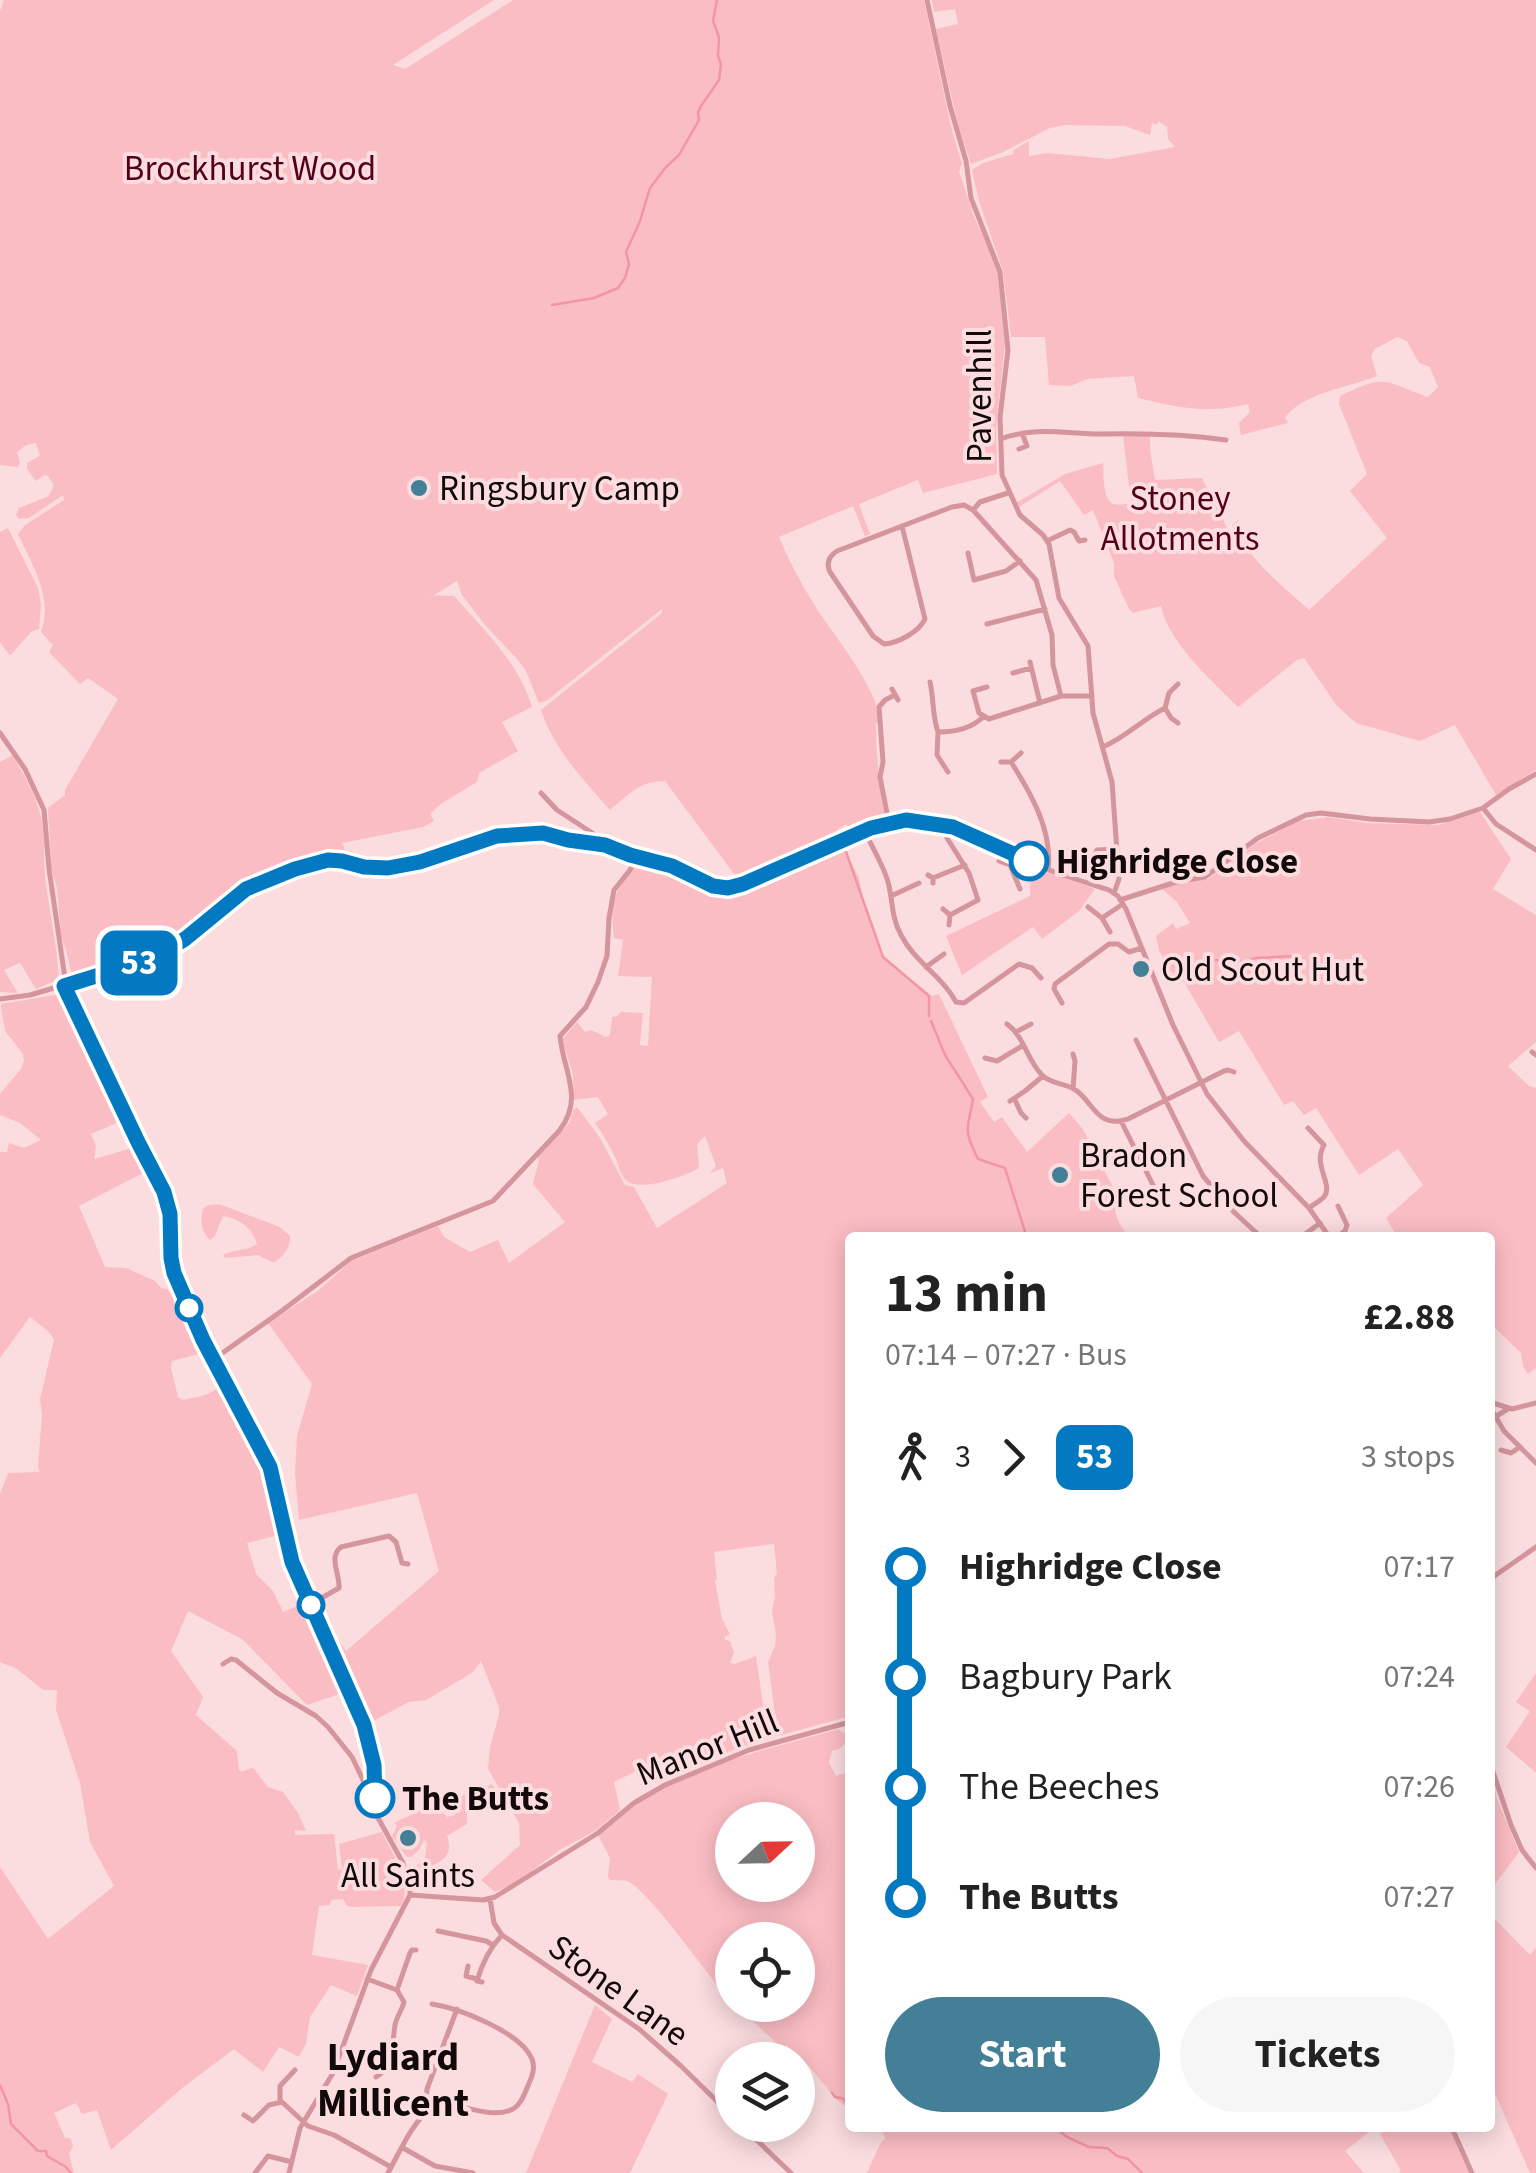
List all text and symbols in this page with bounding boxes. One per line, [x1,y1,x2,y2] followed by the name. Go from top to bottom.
[124,144,376,194] park label: Brockhurst Wood
[955,329,1005,463] street label: Pavenhill
[439,464,680,514] place label: Ringsbury Camp
[1101,474,1259,564] park label: Stoney Allotments
[408,477,430,499] marker: Ringsbury Camp
[1056,837,1298,887] place label: Highridge Close
[1010,842,1048,880] marker: Highridge Close
[94,930,184,996] line badge: 53
[121,938,157,988] text: 53
[1161,945,1364,995] place label: Old Scout Hut
[1130,958,1152,980] marker: Old Scout Hut
[1080,1131,1278,1221] place label: Bradon Forest School
[1049,1164,1071,1186] marker: Bradon Forest School
[885,1255,1048,1333] text: 13 min
[1363,1290,1455,1344] text: £2.88
[176,1295,202,1321] unlabelled marker
[885,1332,1127,1378] text: 07:14 – 07:27 · Bus
[885,1430,940,1485] icon: walk
[986,1430,1041,1485] icon: forward
[1076,1432,1113,1482] text: 53
[955,1434,971,1480] text: 3
[1361,1434,1455,1480] text: 3 stops
[959,1540,1222,1594] text: Highridge Close
[1383,1544,1455,1590] text: 07:17
[298,1592,324,1618] unlabelled marker
[959,1650,1172,1704] text: Bagbury Park
[1383,1654,1455,1700] text: 07:24
[629,1697,786,1799] street label: Manor Hill
[959,1760,1159,1814] text: The Beeches
[1383,1764,1455,1810] text: 07:26
[402,1774,549,1824] place label: The Butts
[356,1779,394,1817] marker: The Butts
[715,1802,815,1902] north arrow
[715,1802,815,2142] map controls
[397,1827,419,1849] marker: All Saints
[341,1851,475,1901] place label: All Saints
[959,1870,1119,1924] text: The Butts
[1383,1874,1455,1920] text: 07:27
[715,1922,815,2022] button: locate
[538,1923,699,2059] street label: Stone Lane
[885,1997,1160,2112] button: Start
[1180,1997,1455,2112] button: Tickets
[317,2029,469,2132] district label: Lydiard Millicent
[715,2042,815,2142] button: layers

